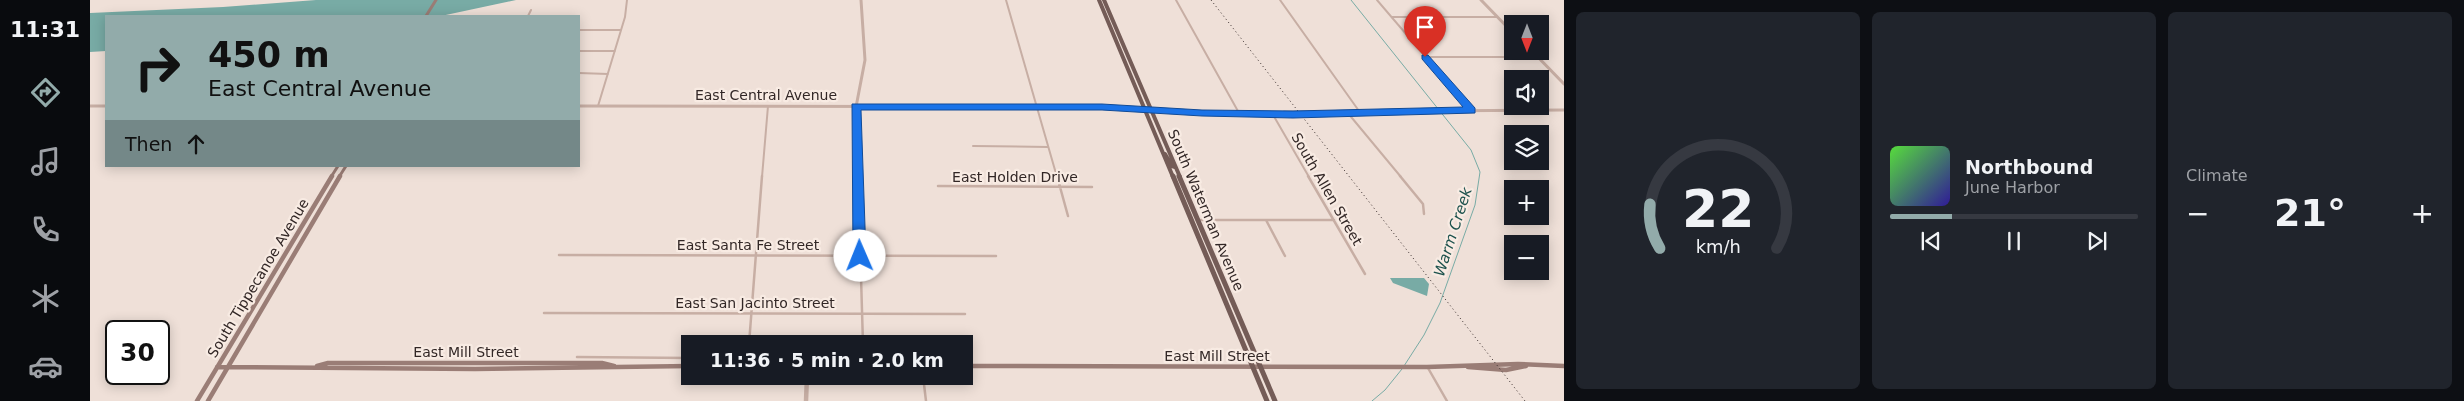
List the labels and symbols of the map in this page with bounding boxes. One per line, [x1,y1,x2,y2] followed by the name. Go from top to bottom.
[1404,6,1446,57] pin
[1504,15,1549,60] north arrow
[695,87,837,103] street label: East Central Avenue
[1165,127,1247,293] street label: South Waterman Avenue
[1288,130,1366,248] street label: South Allen Street
[952,169,1078,185] street label: East Holden Drive
[1430,184,1476,279] water label: Warm Creek
[204,196,312,360] street label: South Tippecanoe Avenue
[833,229,885,281] position arrow
[677,237,820,253] street label: East Santa Fe Street
[675,295,835,311] street label: East San Jacinto Street
[105,320,170,385] speed limit sign: 30
[413,344,519,360] street label: East Mill Street
[1164,348,1270,364] street label: East Mill Street

